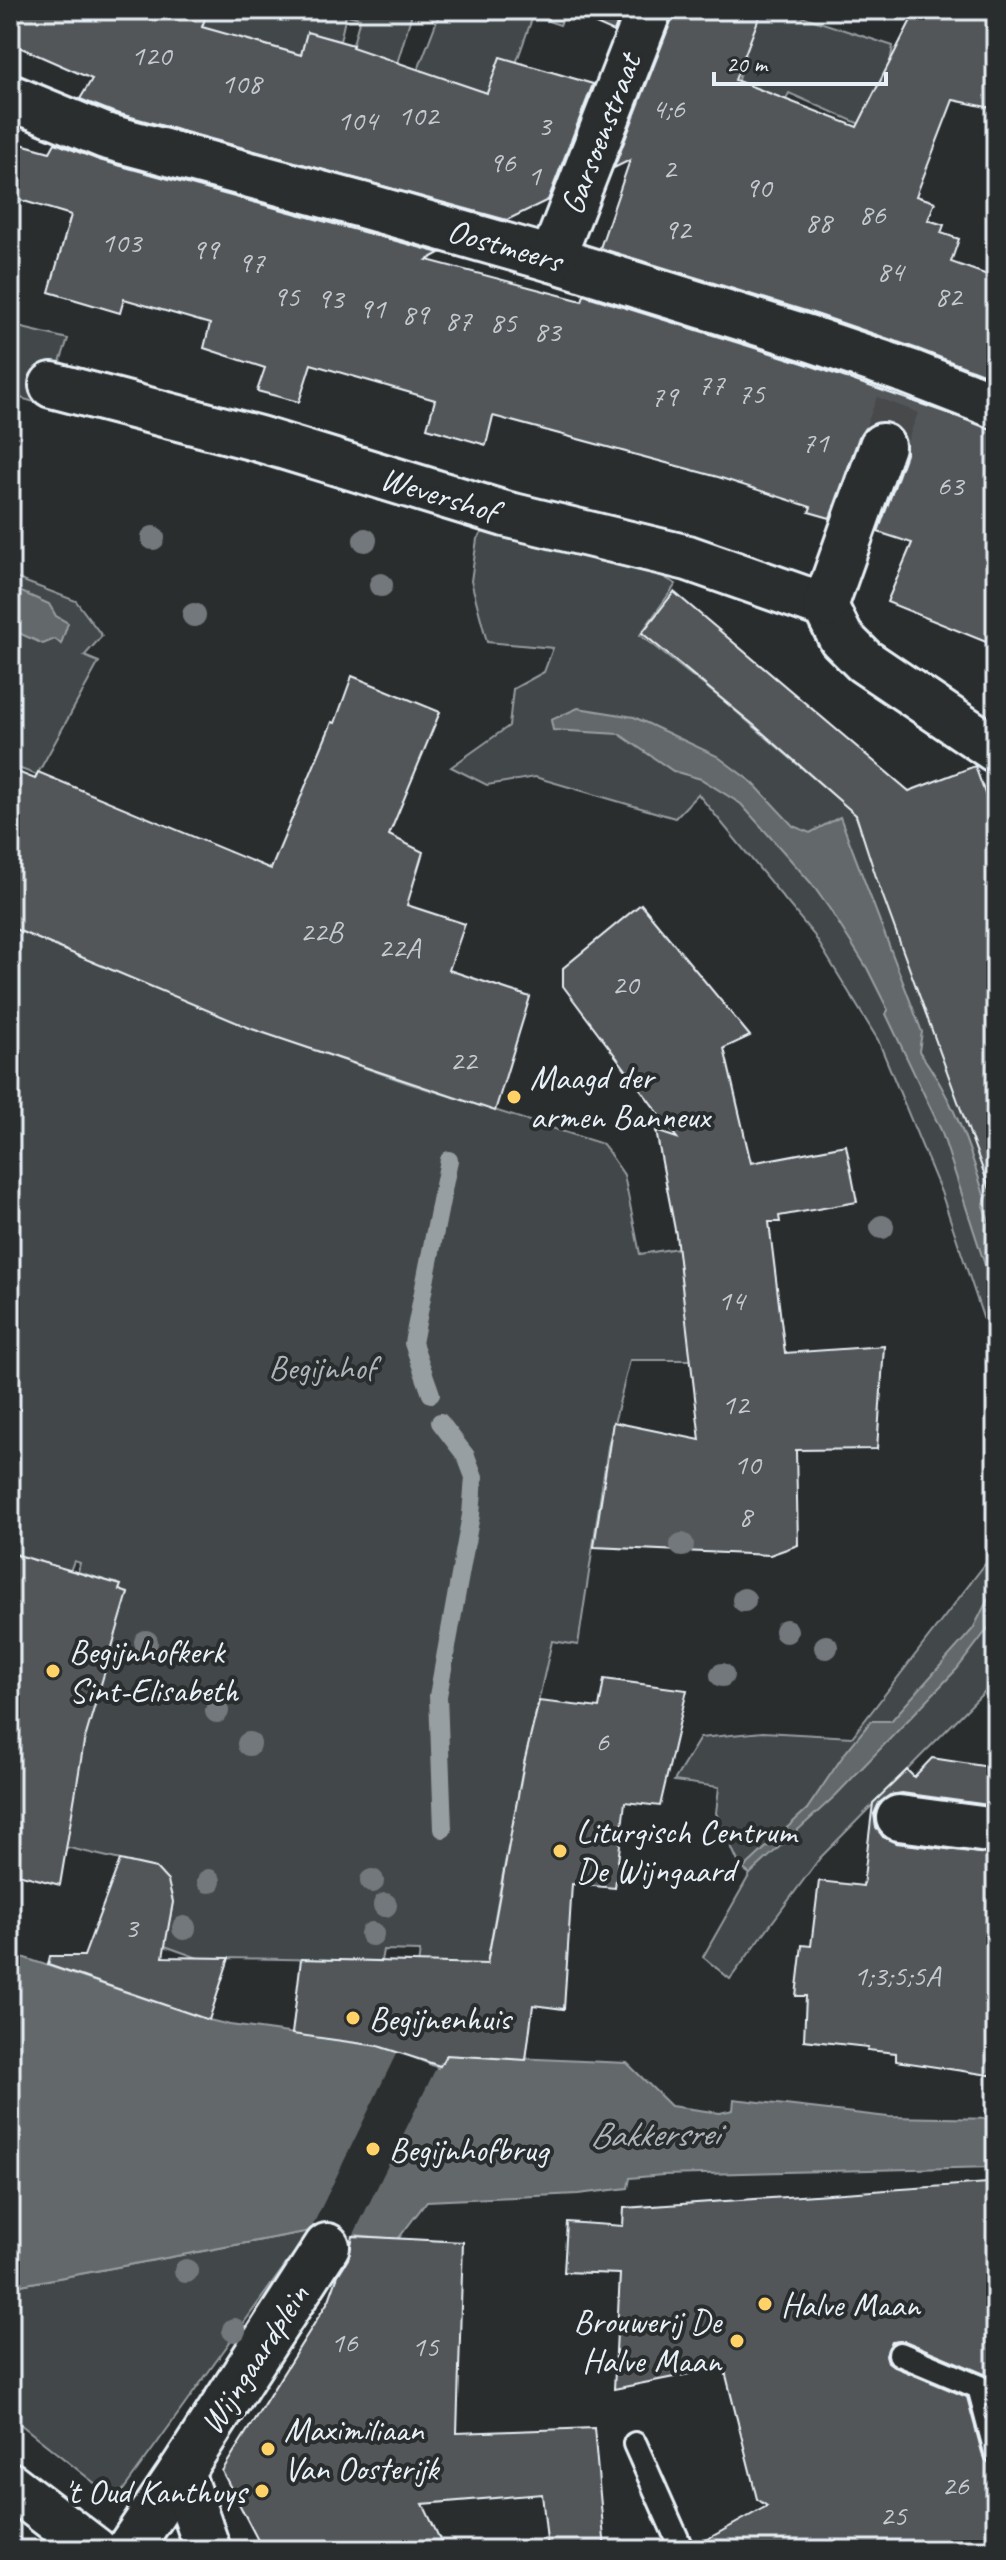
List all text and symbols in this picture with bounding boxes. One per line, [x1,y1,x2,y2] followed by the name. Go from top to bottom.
[131,36,174,74] house number: 120
[714,36,886,86] scale bar
[550,44,652,220] street label: Garsoenstraat
[726,49,769,79] text: 20 m
[221,64,264,102] house number: 108
[652,89,686,127] house number: 4;6
[398,96,441,134] house number: 102
[337,101,380,139] house number: 104
[537,106,553,144] house number: 3
[489,143,517,181] house number: 96
[662,149,678,187] house number: 2
[527,156,542,194] house number: 1
[745,168,774,206] house number: 90
[859,195,887,233] house number: 86
[805,203,834,241] house number: 88
[443,208,569,282] street label: Oostmeers
[664,210,693,248] house number: 92
[101,223,144,261] house number: 103
[192,230,221,268] house number: 99
[238,243,266,281] house number: 97
[877,252,906,290] house number: 84
[273,277,301,315] house number: 95
[935,277,964,315] house number: 82
[317,279,346,317] house number: 93
[359,289,387,327] house number: 91
[402,295,431,333] house number: 89
[445,301,473,339] house number: 87
[490,303,518,341] house number: 85
[534,312,563,350] house number: 83
[698,365,726,403] house number: 77
[738,374,766,412] house number: 75
[651,377,680,415] house number: 79
[802,423,830,461] house number: 71
[375,456,509,534] street label: Wevershof
[937,466,966,504] house number: 63
[300,912,345,950] house number: 22B
[378,928,422,966] house number: 22A
[612,965,641,1003] house number: 20
[450,1041,479,1079] house number: 22
[530,1056,712,1138] place label: Maagd der armen Banneux
[505,1088,523,1106] marker: Maagd der armen Banneux
[718,1281,747,1319] house number: 14
[268,1346,383,1389] park label: Begijnhof
[722,1385,751,1423] house number: 12
[734,1445,763,1483] house number: 10
[738,1497,754,1535] house number: 8
[69,1630,240,1712] place label: Begijnhofkerk Sint-Elisabeth
[44,1662,62,1680] marker: Begijnhofkerk Sint-Elisabeth
[595,1722,610,1760] house number: 6
[576,1810,799,1892] place label: Liturgisch Centrum De Wijngaard
[551,1842,569,1860] marker: Liturgisch Centrum De Wijngaard
[124,1908,140,1946] house number: 3
[854,1956,942,1994] house number: 1;3;5;5A
[369,1997,514,2040] place label: Begijnenhuis
[344,2009,362,2027] marker: Begijnenhuis
[589,2110,727,2158] water label: Bakkersrei
[389,2128,551,2171] place label: Begijnhofbrug
[364,2140,382,2158] marker: Begijnhofbrug
[189,2275,319,2442] street label: Wijngaardplein
[781,2283,922,2326] place label: Halve Maan
[756,2295,774,2313] marker: Halve Maan
[573,2300,723,2382] place label: Brouwerij De Halve Maan
[331,2323,359,2361] house number: 16
[412,2327,440,2365] house number: 15
[728,2332,746,2350] marker: Brouwerij De Halve Maan
[284,2408,441,2490] place label: Maximiliaan Van Oosterijk
[259,2440,277,2458] marker: Maximiliaan Van Oosterijk
[942,2466,970,2504] house number: 26
[64,2470,249,2513] place label: 't Oud Kanthuys
[253,2482,271,2500] marker: 't Oud Kanthuys
[880,2496,908,2534] house number: 25

